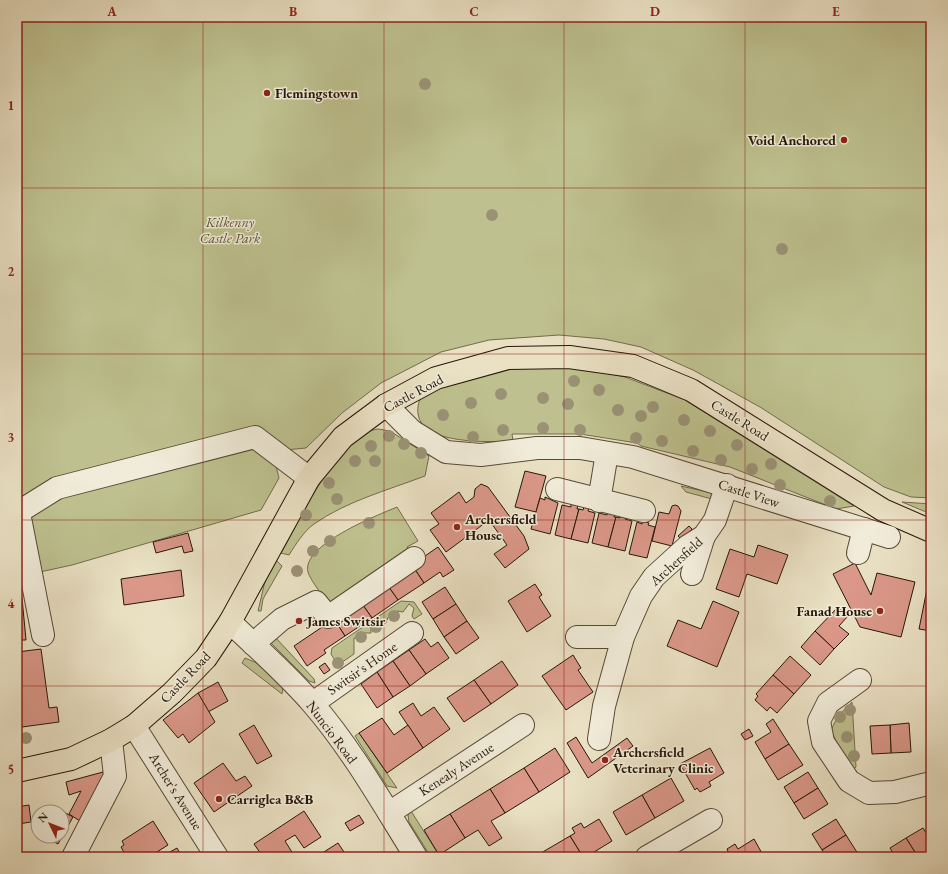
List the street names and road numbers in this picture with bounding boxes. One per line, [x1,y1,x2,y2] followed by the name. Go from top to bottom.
[380,369,447,416] street label: Castle Road
[708,395,773,445] street label: Castle Road
[716,475,782,512] street label: Castle View
[645,532,707,590] street label: Archersfield
[324,637,401,699] street label: Switsir's Home
[156,647,215,707] street label: Castle Road
[303,697,362,768] street label: Nuncio Road
[415,738,497,800] street label: Kenealy Avenue
[145,748,207,833] street label: Archer's Avenue

